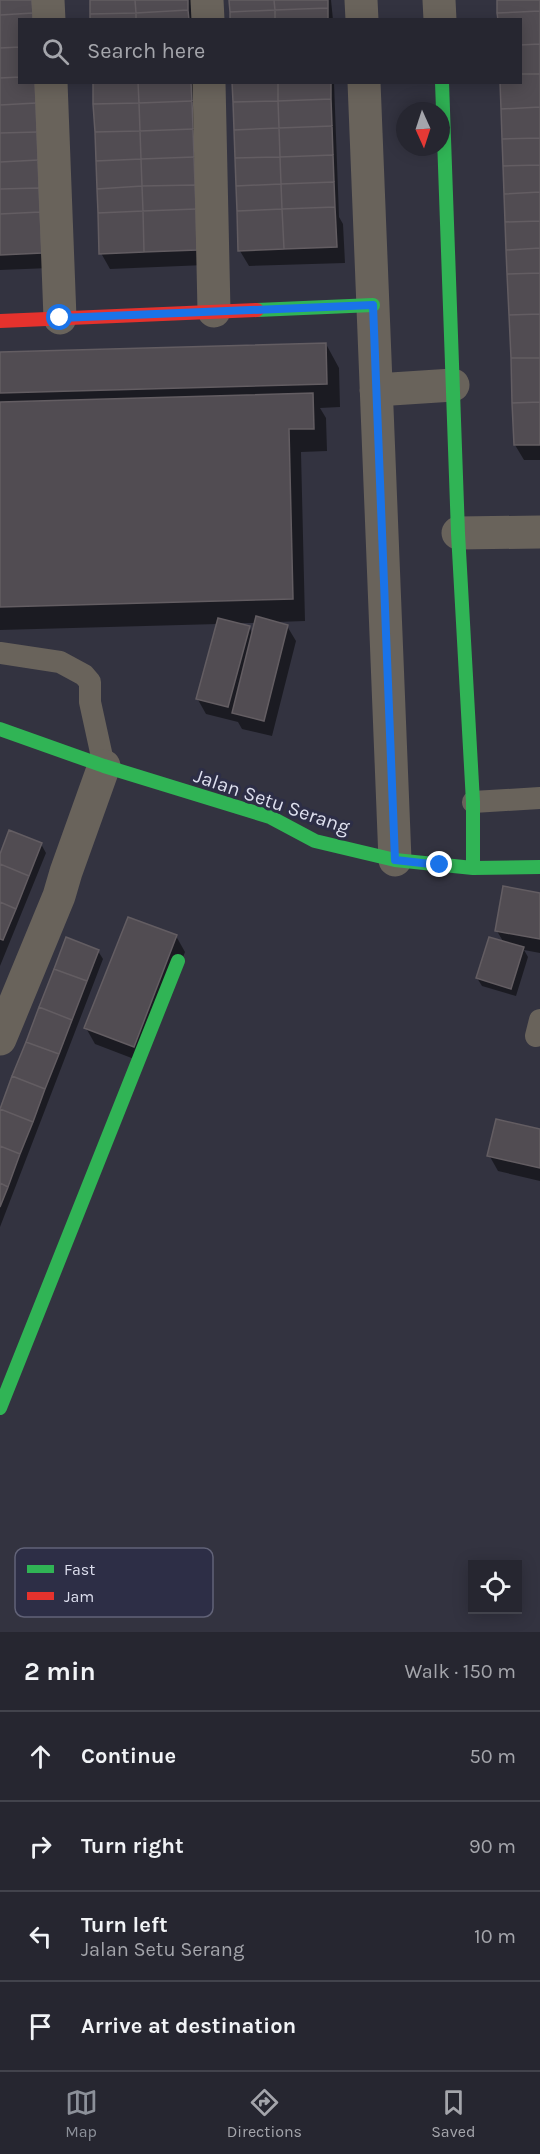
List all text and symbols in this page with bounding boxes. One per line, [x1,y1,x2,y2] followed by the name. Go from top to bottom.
[18,18,522,84] search box
[39,35,72,68] icon: search
[87,38,205,64] text: Search here
[396,102,450,156] north arrow
[46,304,72,330] route start
[191,764,353,839] street label: Jalan Setu Serang
[426,851,452,877] route end
[15,1548,213,1617] legend
[64,1560,95,1579] text: Fast
[468,1560,522,1614] map controls
[468,1560,522,1614] button: locate
[64,1587,94,1606] text: Jam
[24,1656,96,1687] text: 2 min
[405,1660,516,1683] text: Walk · 150 m
[24,1740,57,1773] icon: ahead
[81,1743,176,1769] text: Continue
[469,1745,516,1768] text: 50 m
[24,1830,57,1863] icon: right
[81,1833,184,1859] text: Turn right
[469,1835,516,1858] text: 90 m
[81,1912,168,1938] text: Turn left
[24,1920,57,1953] icon: left
[474,1925,516,1948] text: 10 m
[81,1938,244,1961] text: Jalan Setu Serang
[24,2010,57,2043] icon: arrive
[81,2013,296,2039] text: Arrive at destination
[65,2086,98,2141] tab: Map
[227,2086,302,2141] tab: Directions
[431,2086,475,2141] tab: Saved

